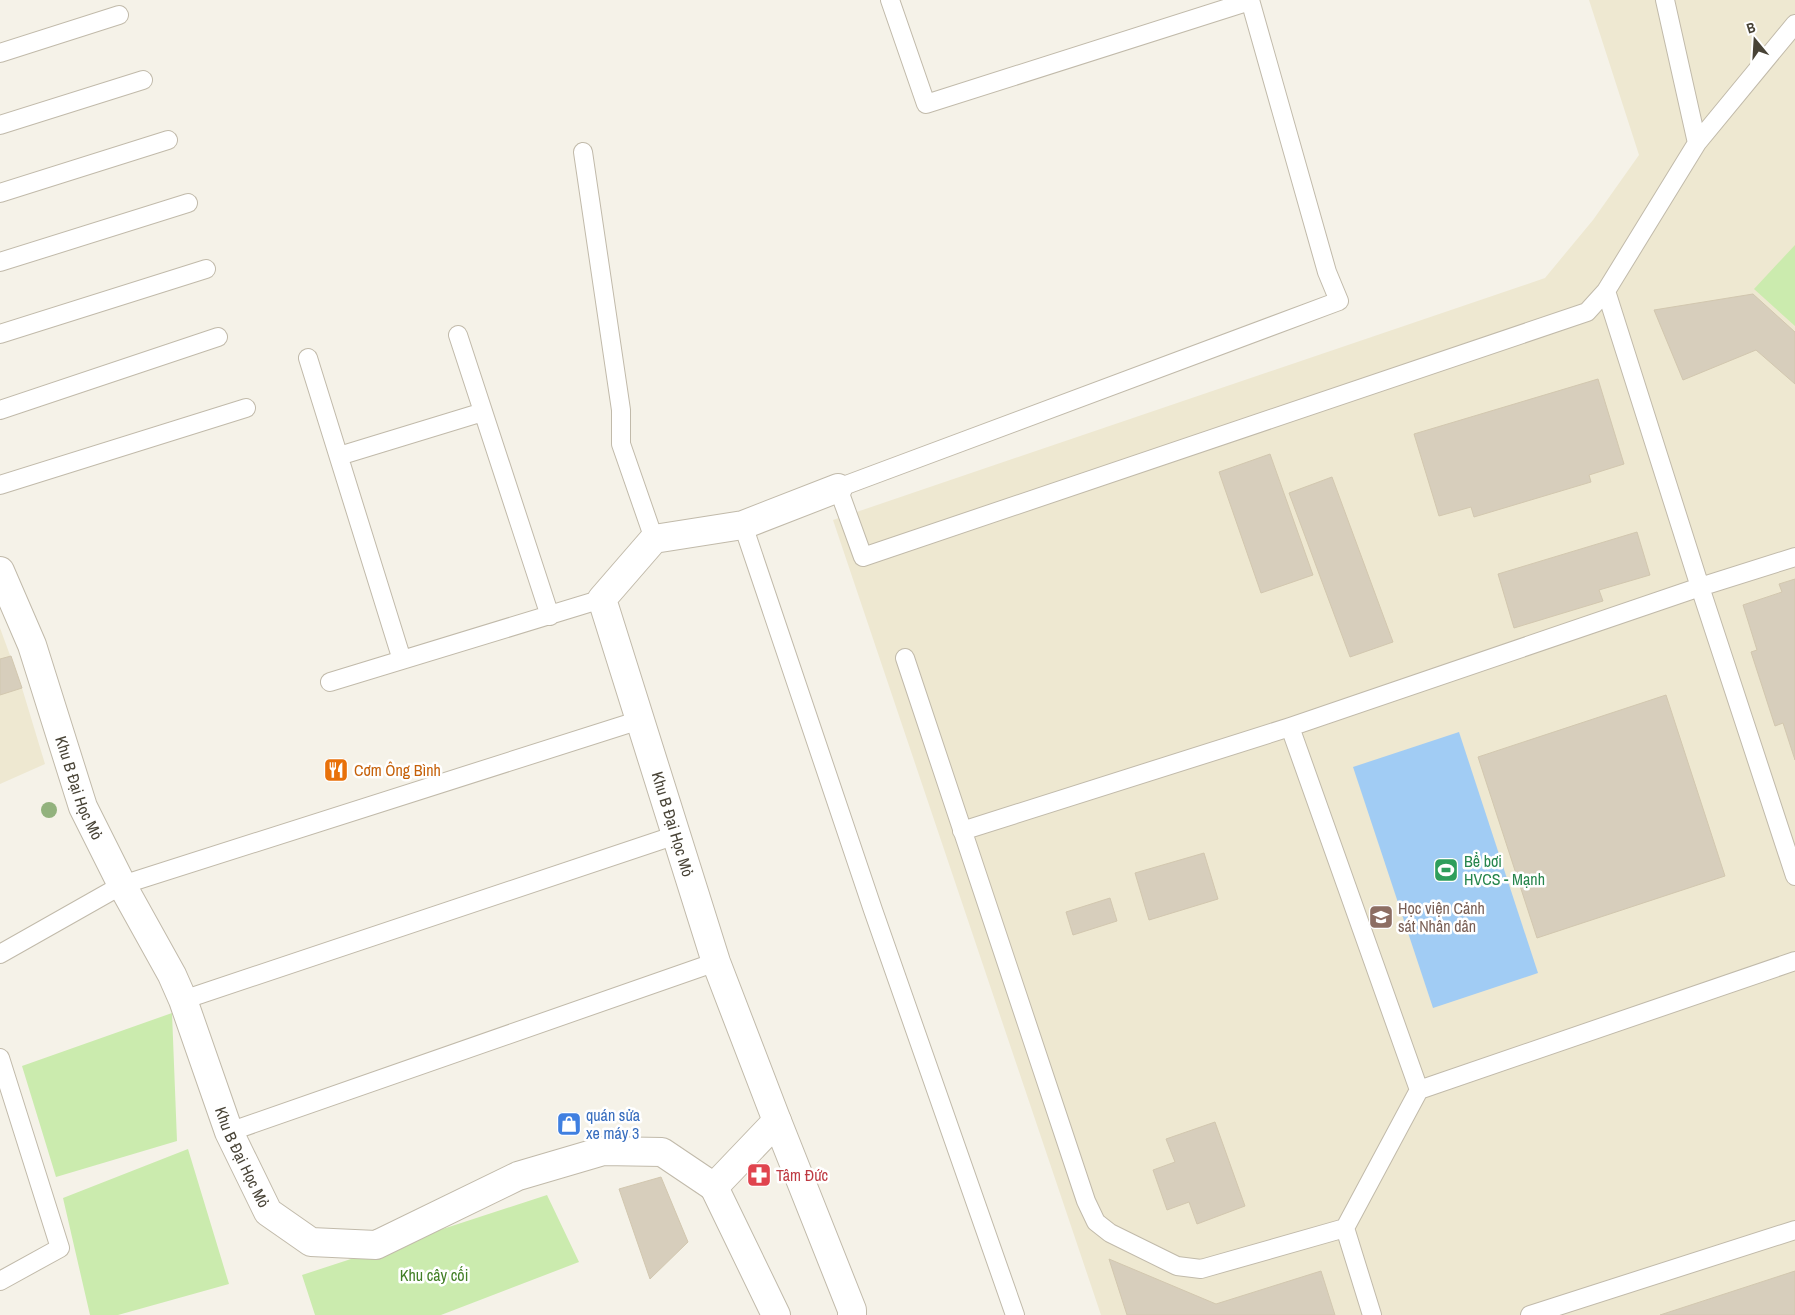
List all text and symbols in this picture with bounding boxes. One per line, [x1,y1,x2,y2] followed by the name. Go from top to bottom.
[1730,15,1780,65] north arrow
[1744,18,1758,37] text: B
[50,733,108,843] street label: Khu B Đại Học Mỏ
[323,757,349,783] restaurant icon: Cơm Ông Bình
[354,759,441,781] place label: Cơm Ông Bình
[647,769,699,879] street label: Khu B Đại Học Mỏ
[1464,850,1545,890] place label: Bể bơi HVCS - Mạnh
[1433,857,1459,883] sports icon: Bể bơi HVCS - Mạnh
[1398,897,1485,937] place label: Học viện Cảnh sát Nhân dân
[1368,904,1394,930] school or university icon: Học viện Cảnh sát Nhân dân
[210,1104,275,1211] street label: Khu B Đại Học Mỏ
[586,1104,641,1144] place label: quán sửa xe máy 3
[556,1111,582,1137] shop icon: quán sửa xe máy 3
[746,1162,772,1188] pharmacy icon: Tâm Đức
[776,1164,828,1186] place label: Tâm Đức
[400,1264,468,1286] park label: Khu cây cối

